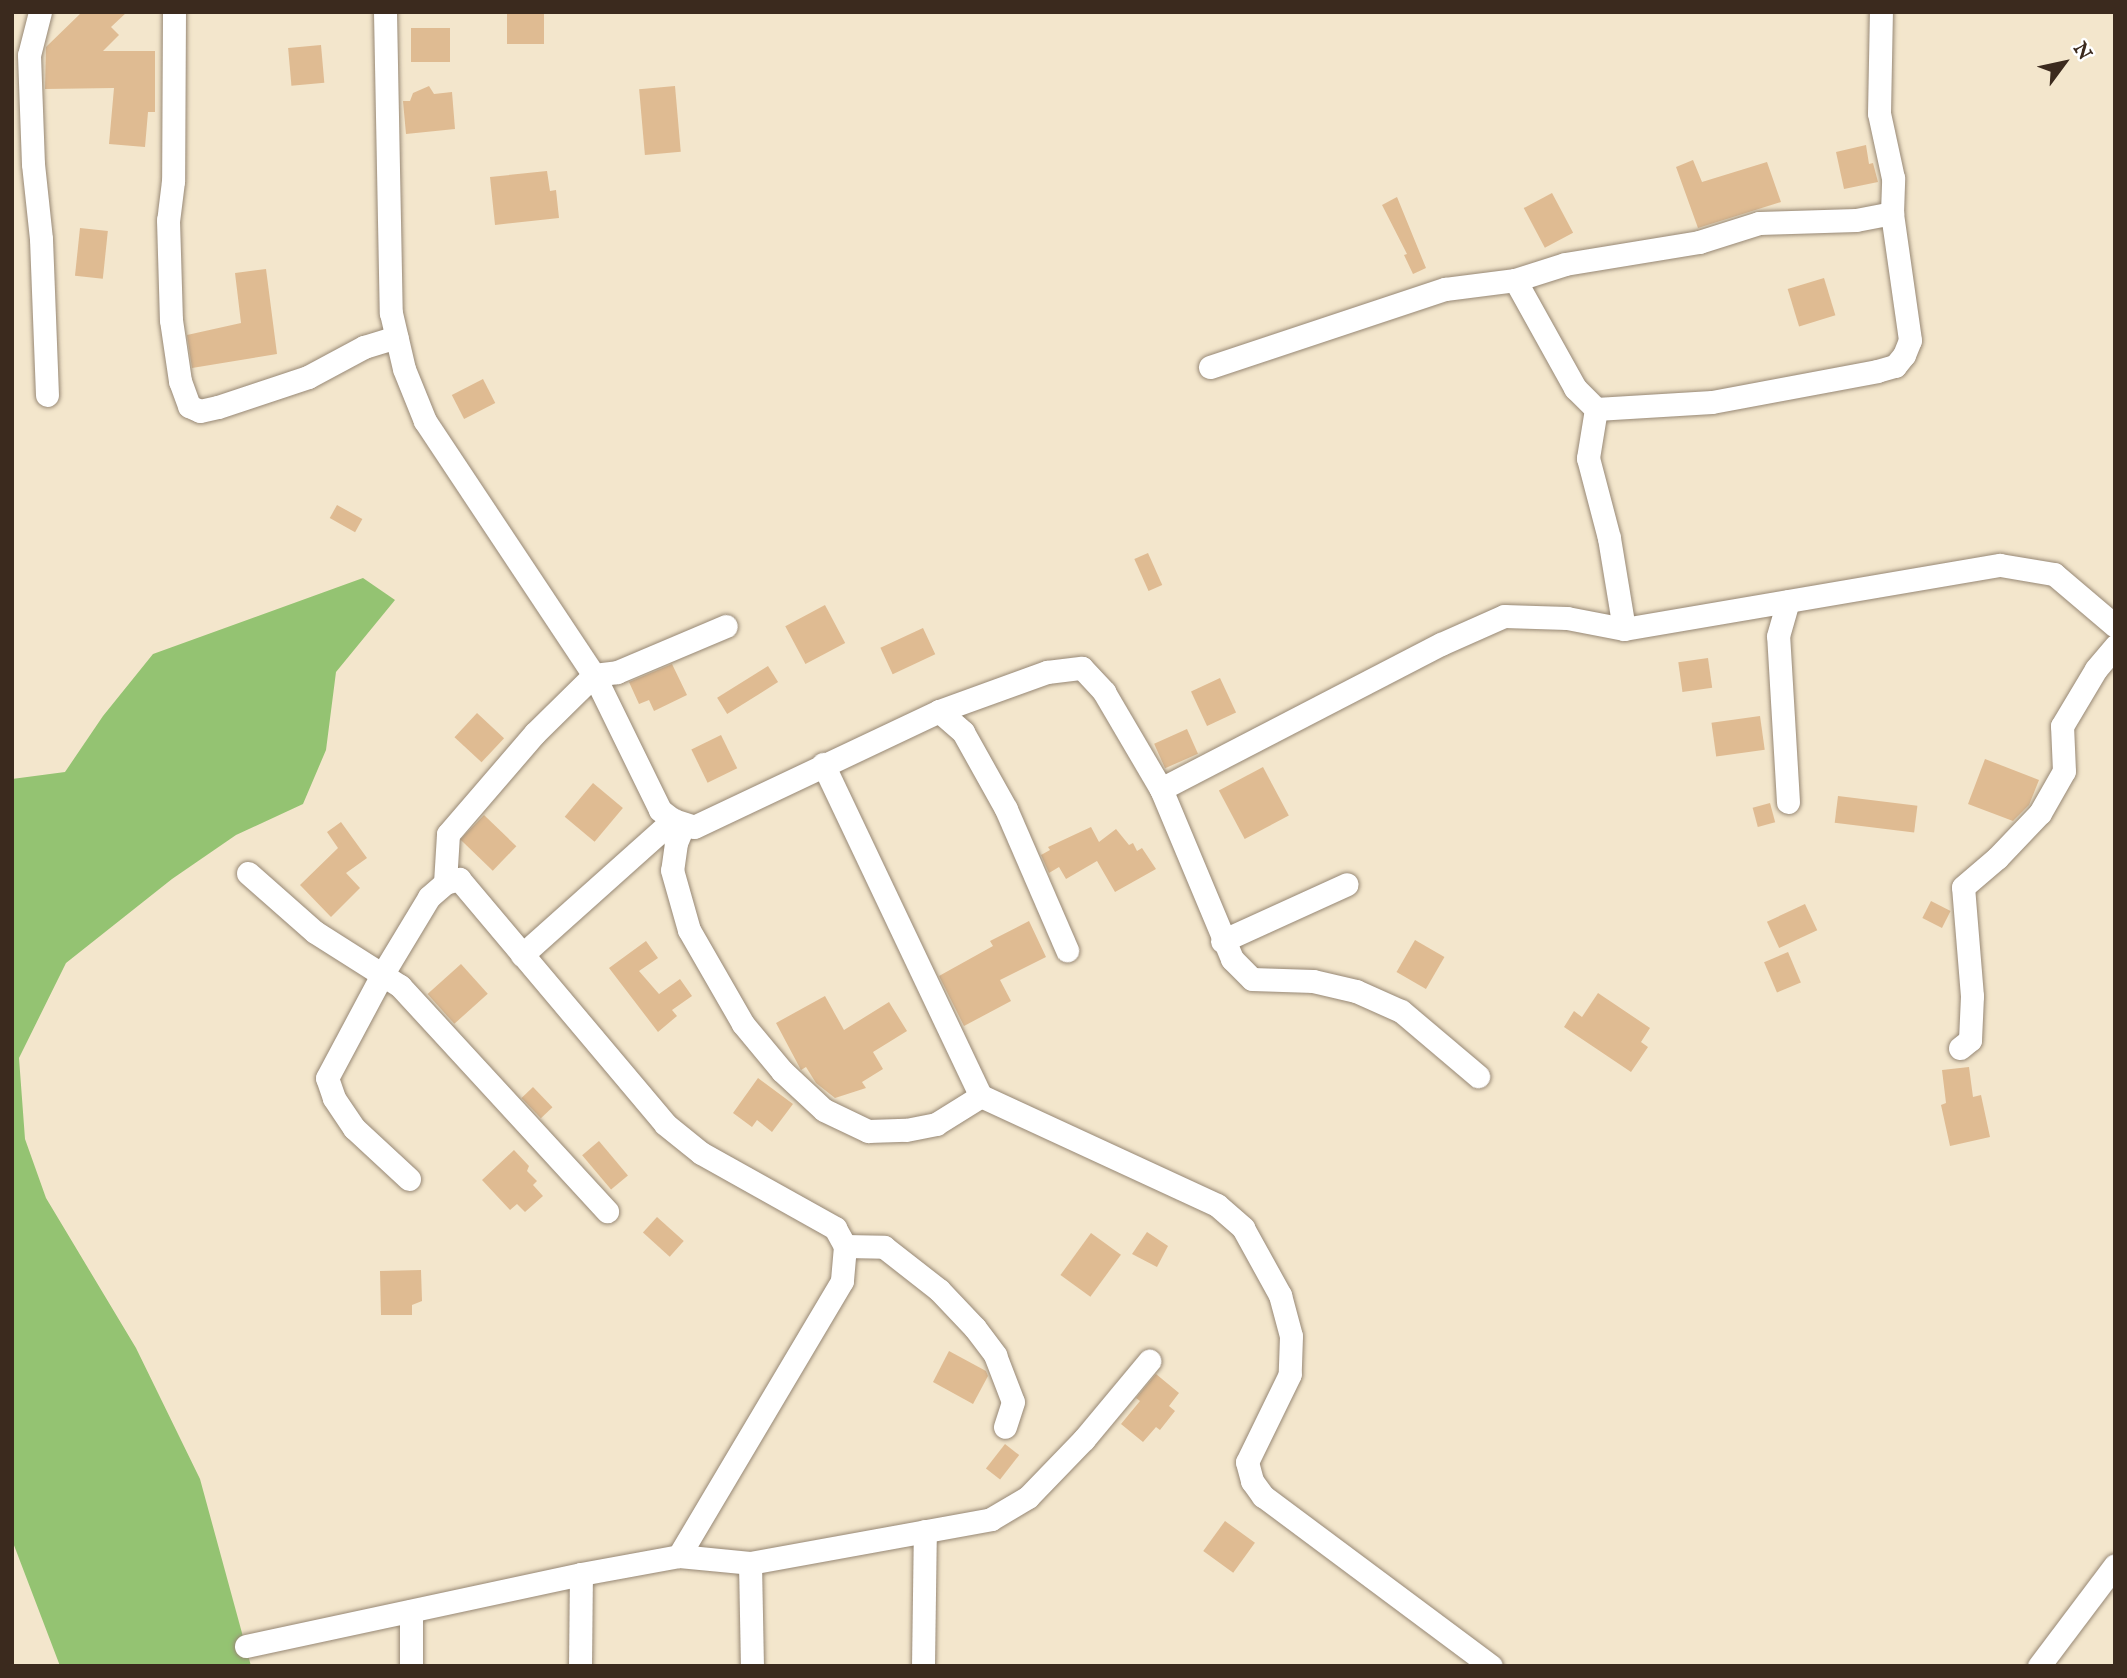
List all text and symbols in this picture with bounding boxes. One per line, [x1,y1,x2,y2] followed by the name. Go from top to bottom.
[2029,28,2099,98] north arrow
[2067,38,2096,65] text: N

